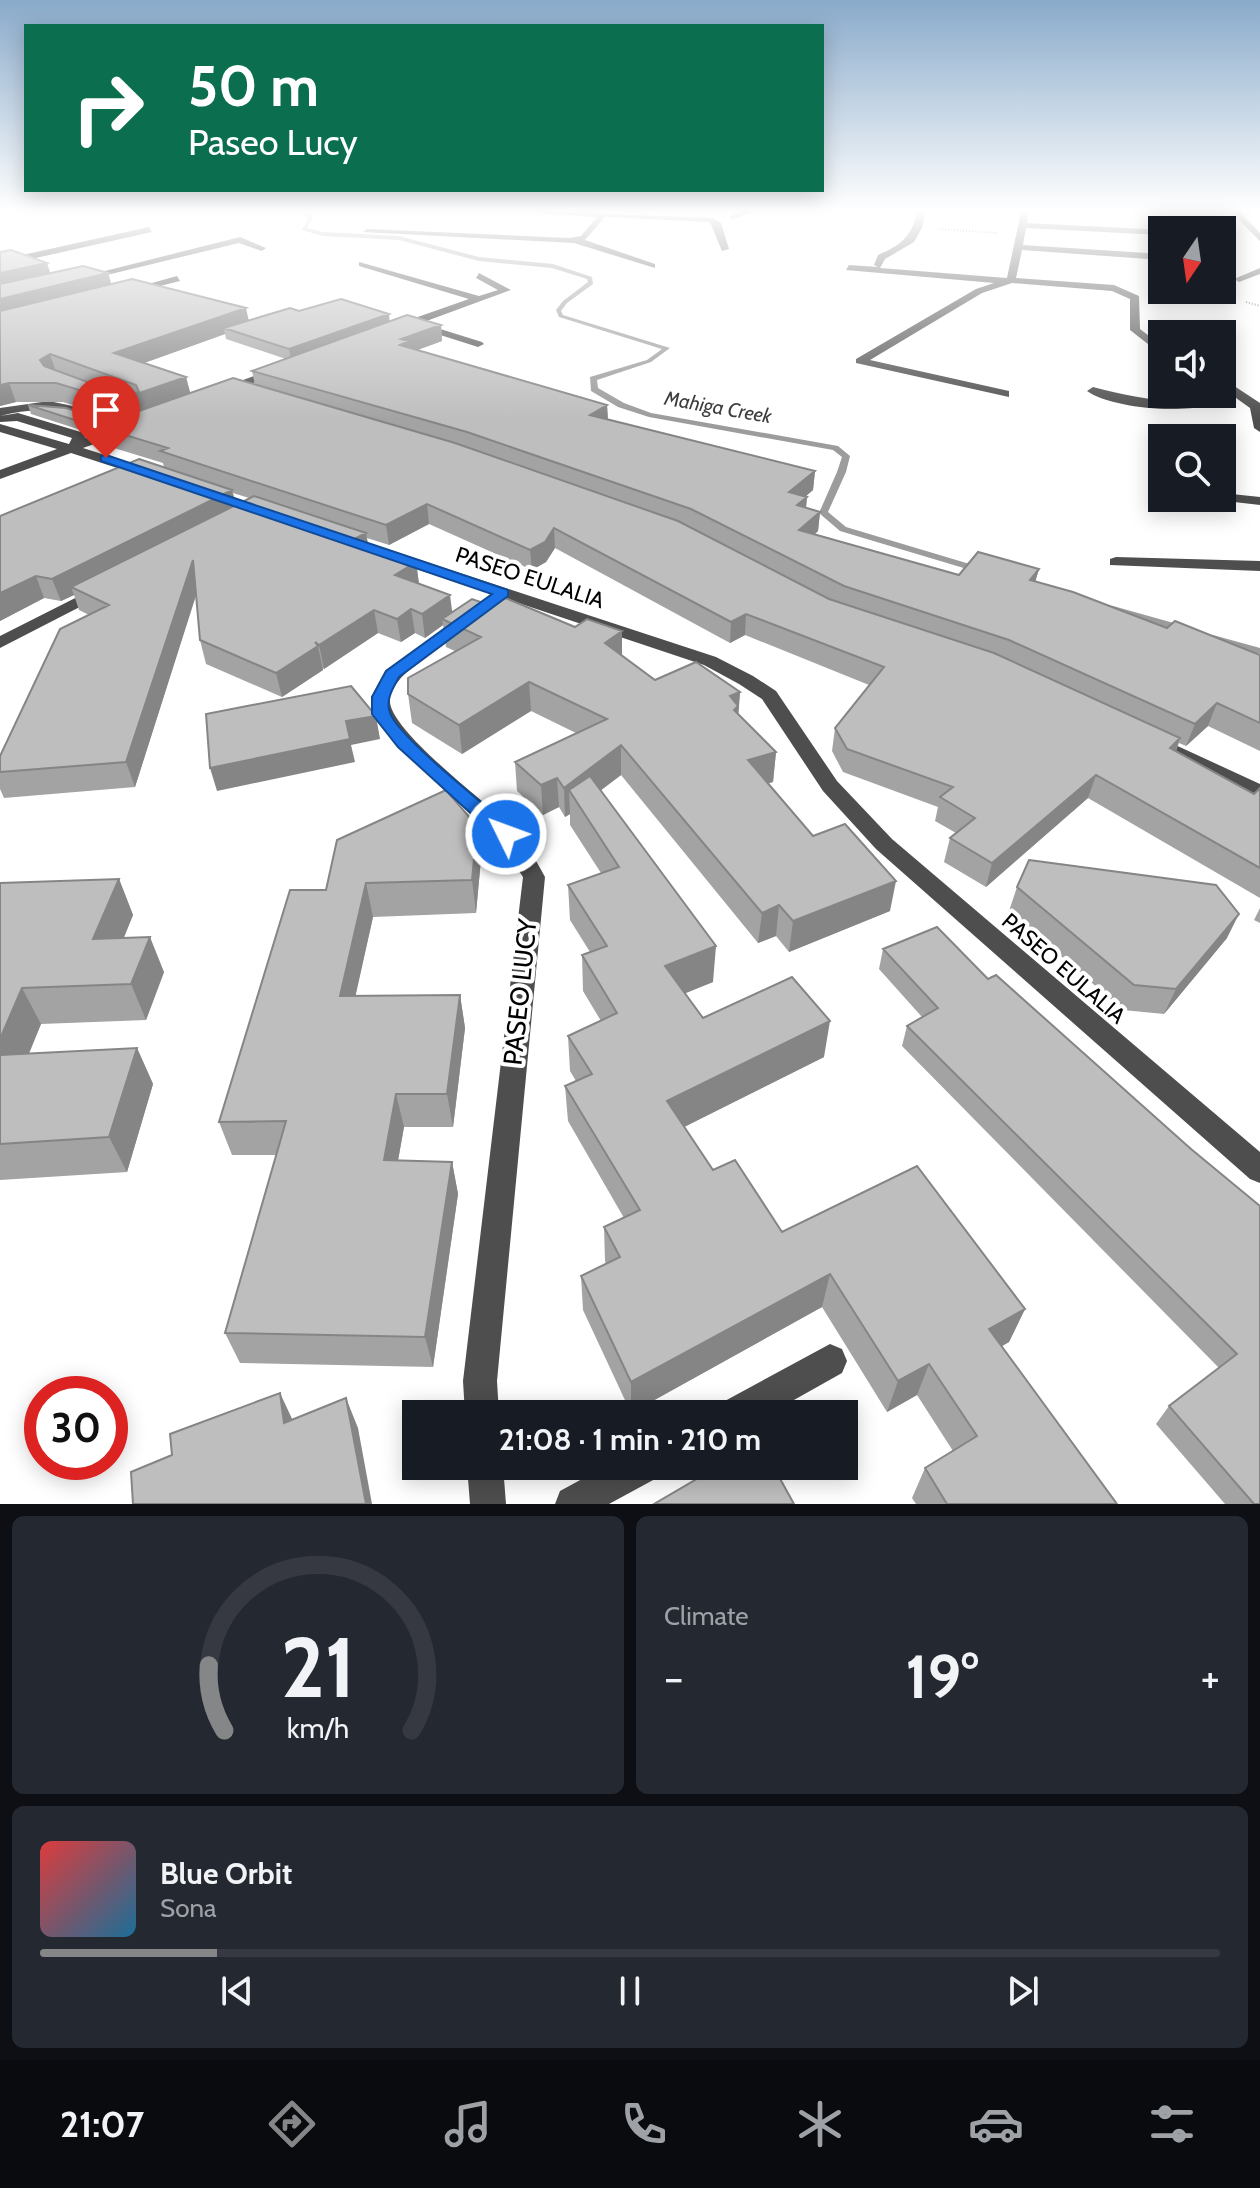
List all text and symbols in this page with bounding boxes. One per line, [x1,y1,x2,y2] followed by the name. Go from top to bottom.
[188,52,319,120] text: 50 m
[56,56,160,160] icon: right
[188,120,358,164] text: Paseo Lucy
[1148,216,1236,304] north arrow
[1148,216,1236,512] map controls
[1148,320,1236,408] button: sound
[72,376,140,458] pin
[662,386,775,428] water label: Mahiga Creek
[84,388,128,432] icon: arrive
[1148,424,1236,512] button: search
[452,541,608,614] street label: PASEO EULALIA
[464,792,548,876] position arrow
[996,907,1131,1030] street label: PASEO EULALIA
[496,917,544,1067] street label: PASEO LUCY
[24,1376,128,1480] speed limit sign: 30
[499,1421,761,1458] text: 21:08 · 1 min · 210 m
[664,1600,749,1632] text: Climate
[281,1617,355,1718] text: 21
[905,1640,979,1713] text: 19°
[664,1651,683,1704] text: −
[1201,1651,1220,1704] text: +
[287,1710,349,1745] text: km/h
[160,1855,292,1892] text: Blue Orbit
[160,1892,217,1924] text: Sona
[215,1969,259,2013] icon: previous
[608,1969,652,2013] icon: pause
[1001,1969,1045,2013] icon: next
[264,2096,320,2152] icon: directions
[440,2096,496,2152] icon: music
[616,2096,672,2152] icon: phone
[792,2096,848,2152] icon: climate
[968,2096,1024,2152] icon: car
[1144,2096,1200,2152] icon: filters
[60,2102,144,2146] text: 21:07

